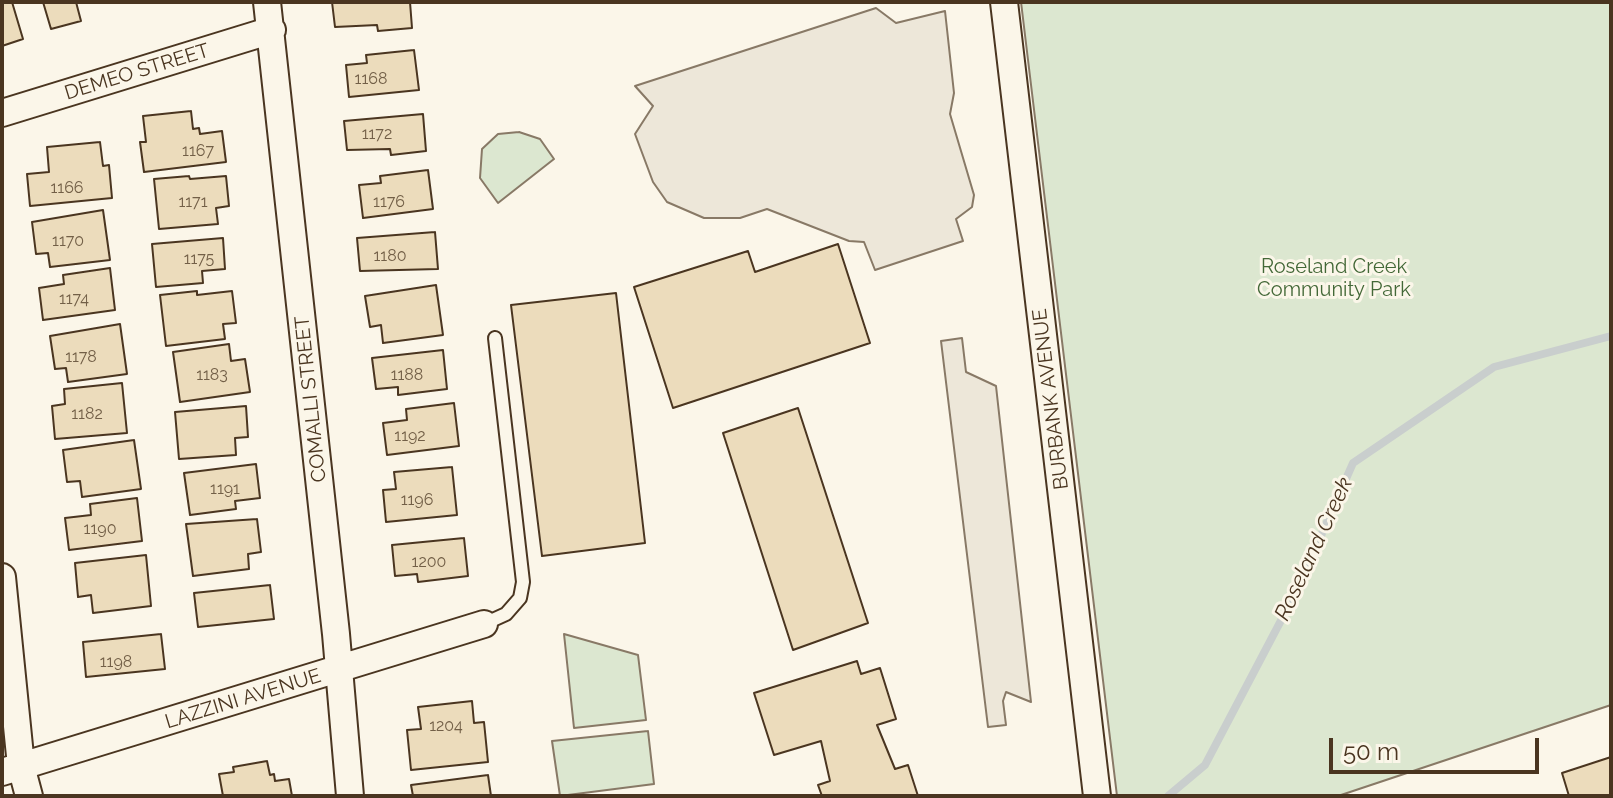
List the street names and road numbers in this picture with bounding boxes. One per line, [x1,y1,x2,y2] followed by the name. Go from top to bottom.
[62,39,212,105] street label: DEMEO STREET
[1028,307,1074,491] street label: BURBANK AVENUE
[290,315,332,483] street label: COMALLI STREET
[162,664,324,734] street label: LAZZINI AVENUE

